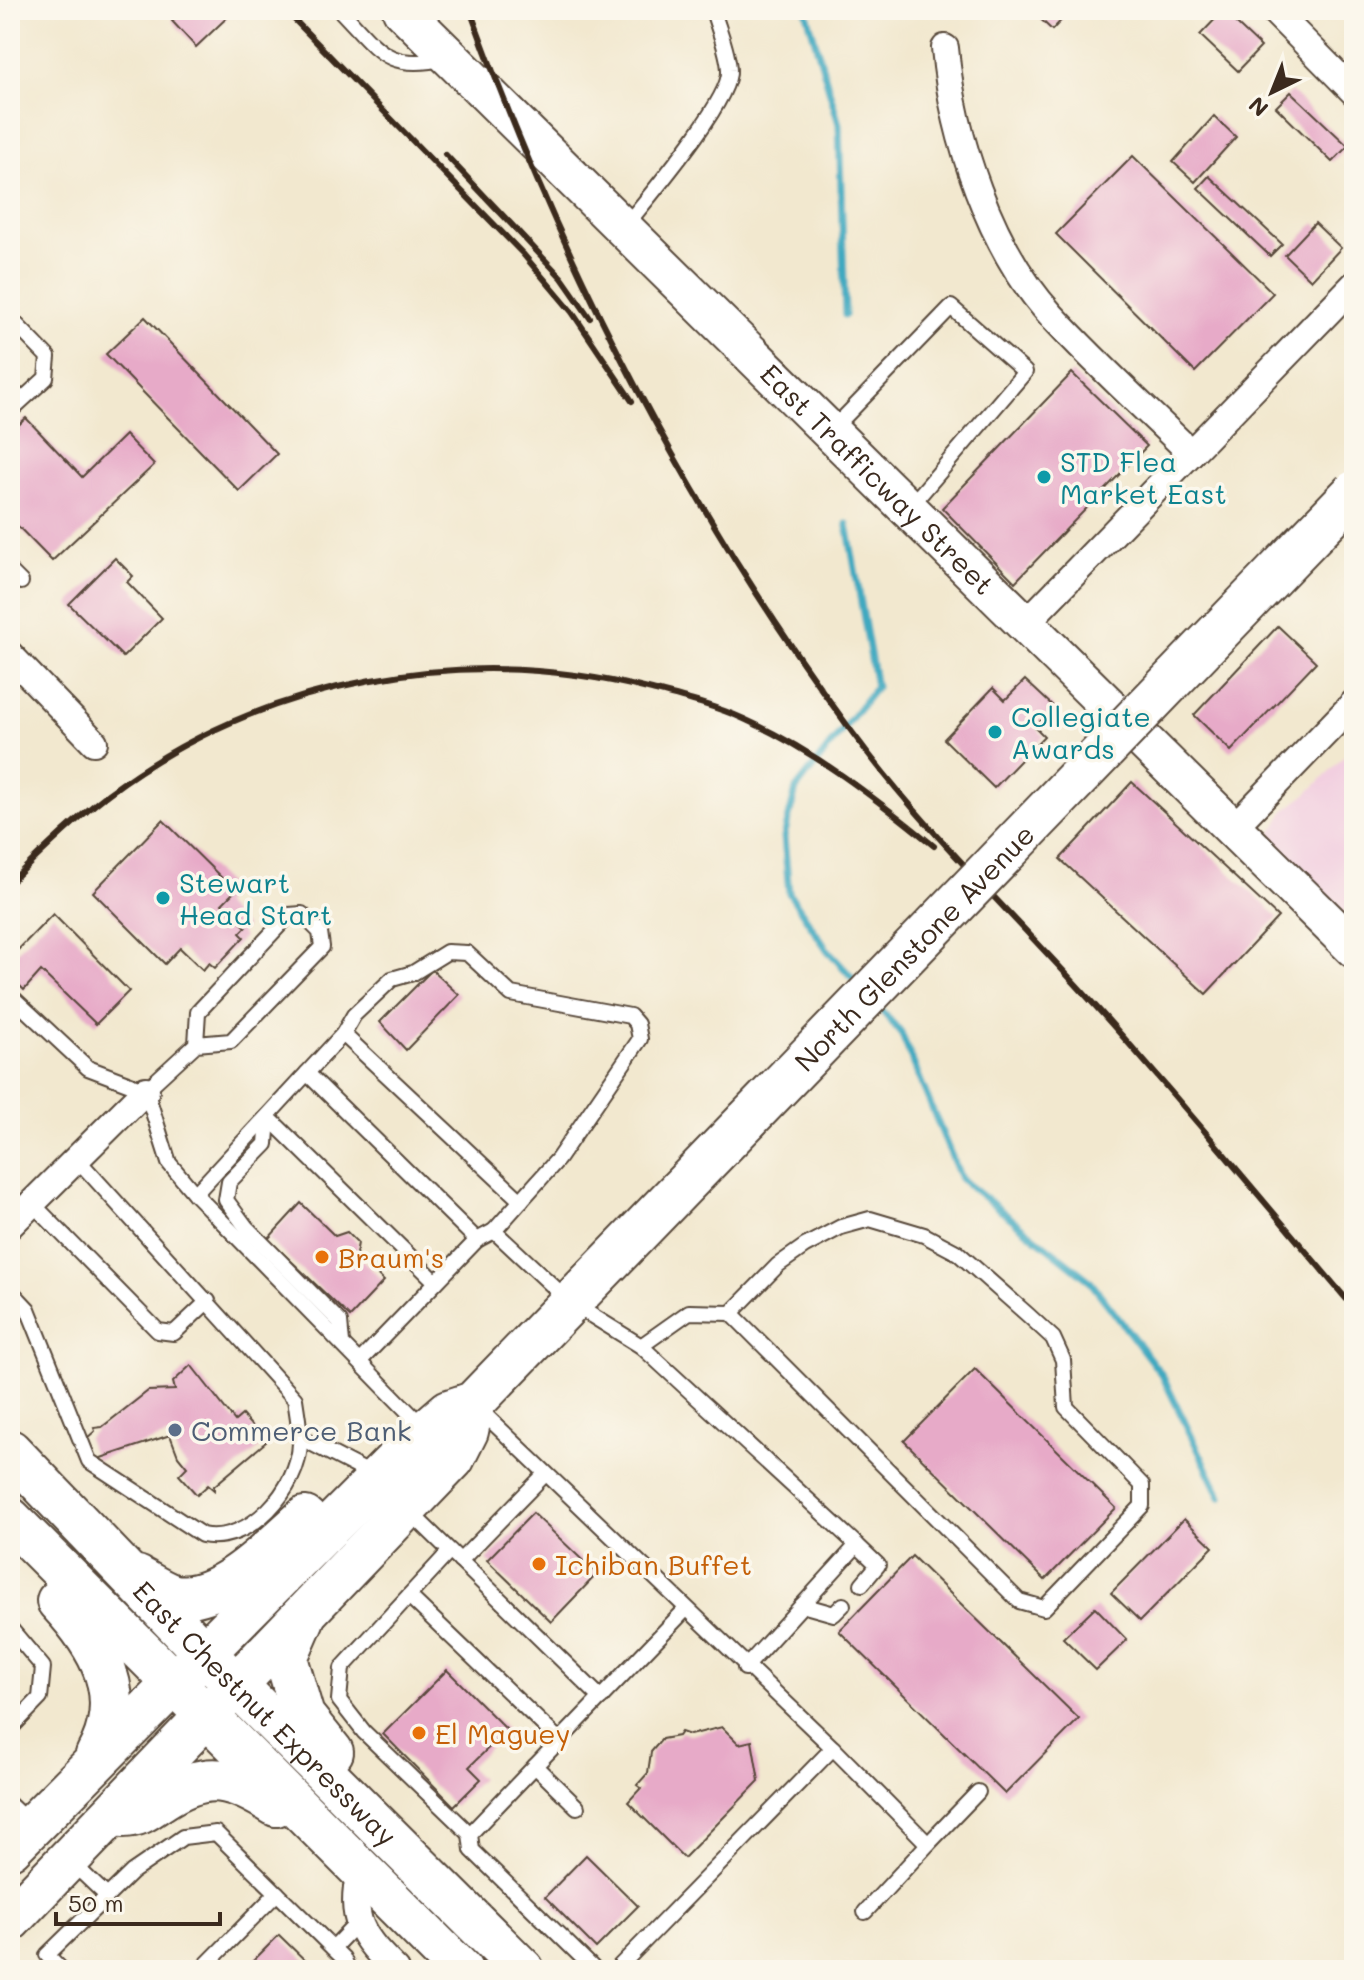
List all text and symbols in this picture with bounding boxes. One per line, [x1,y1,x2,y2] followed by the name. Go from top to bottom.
[1232,52,1312,132] north arrow
[1242,91,1274,123] text: N
[753,356,1002,602] street label: East Trafficway Street
[1060,443,1227,511] place label: STD Flea Market East
[1035,468,1053,486] marker: STD Flea Market East
[1011,698,1151,766] place label: Collegiate Awards
[986,723,1004,741] marker: Collegiate Awards
[786,816,1042,1079] street label: North Glenstone Avenue
[179,864,332,932] place label: Stewart Head Start
[154,889,172,907] marker: Stewart Head Start
[338,1239,444,1275] place label: Braum's
[313,1248,331,1266] marker: Braum's
[191,1412,412,1448] place label: Commerce Bank
[166,1421,184,1439] marker: Commerce Bank
[555,1546,752,1582] place label: Ichiban Buffet
[530,1555,548,1573] marker: Ichiban Buffet
[126,1573,405,1853] street label: East Chestnut Expressway
[435,1715,570,1751] place label: El Maguey
[410,1724,428,1742] marker: El Maguey
[56,1876,220,1926] scale bar
[68,1887,124,1918] text: 50 m

